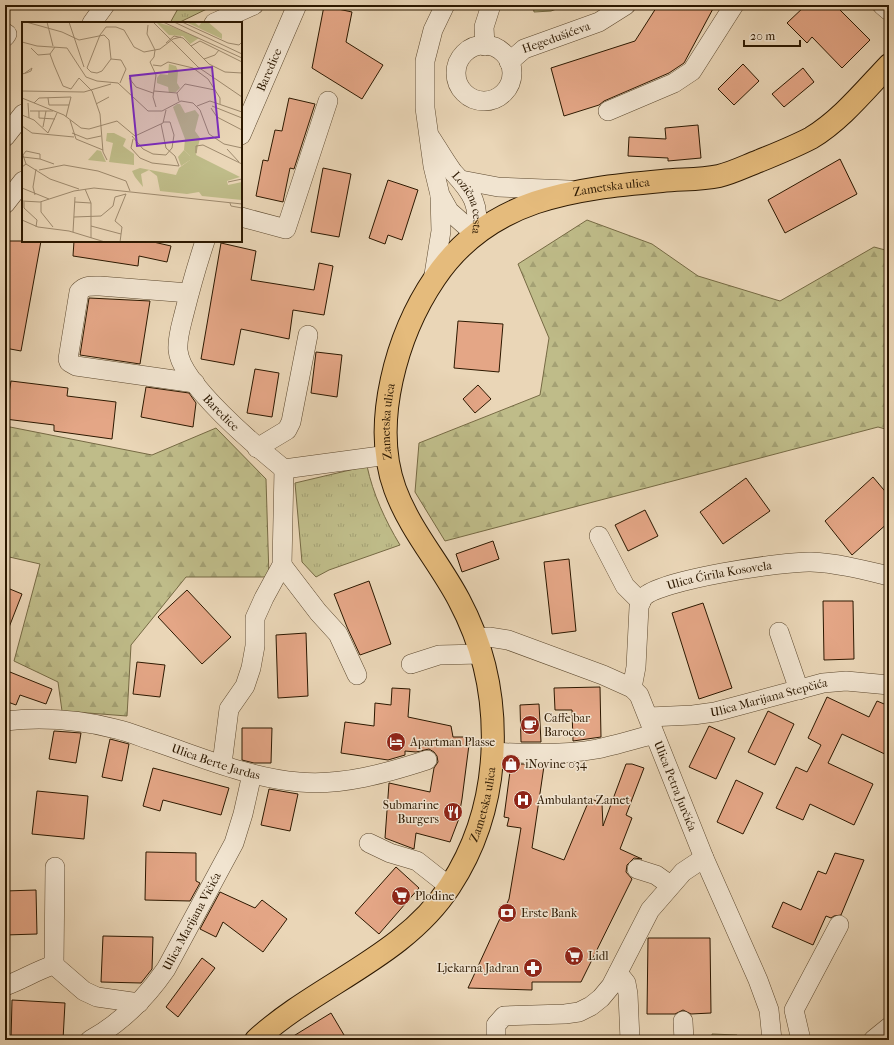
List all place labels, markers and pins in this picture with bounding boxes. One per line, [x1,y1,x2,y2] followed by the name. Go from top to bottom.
[544,711,591,739] place label: Caffe bar Barocco
[519,714,541,736] cafe icon: Caffe bar Barocco
[385,731,407,753] hotel icon: Apartman Plasse
[409,735,495,749] place label: Apartman Plasse
[500,753,522,775] shop icon: iNovine 034
[525,757,588,771] place label: iNovine 034
[512,789,534,811] hospital icon: Ambulanta Zamet
[536,793,630,807] place label: Ambulanta Zamet
[383,798,440,826] place label: Submarine Burgers
[442,801,464,823] restaurant icon: Submarine Burgers
[390,885,412,907] supermarket icon: Plodine
[415,889,455,903] place label: Plodine
[496,902,518,924] bank icon: Erste Bank
[521,906,578,920] place label: Erste Bank
[563,945,585,967] supermarket icon: Lidl
[588,949,609,963] place label: Lidl
[522,957,544,979] pharmacy icon: Ljekarna Jadran
[437,961,519,975] place label: Ljekarna Jadran

